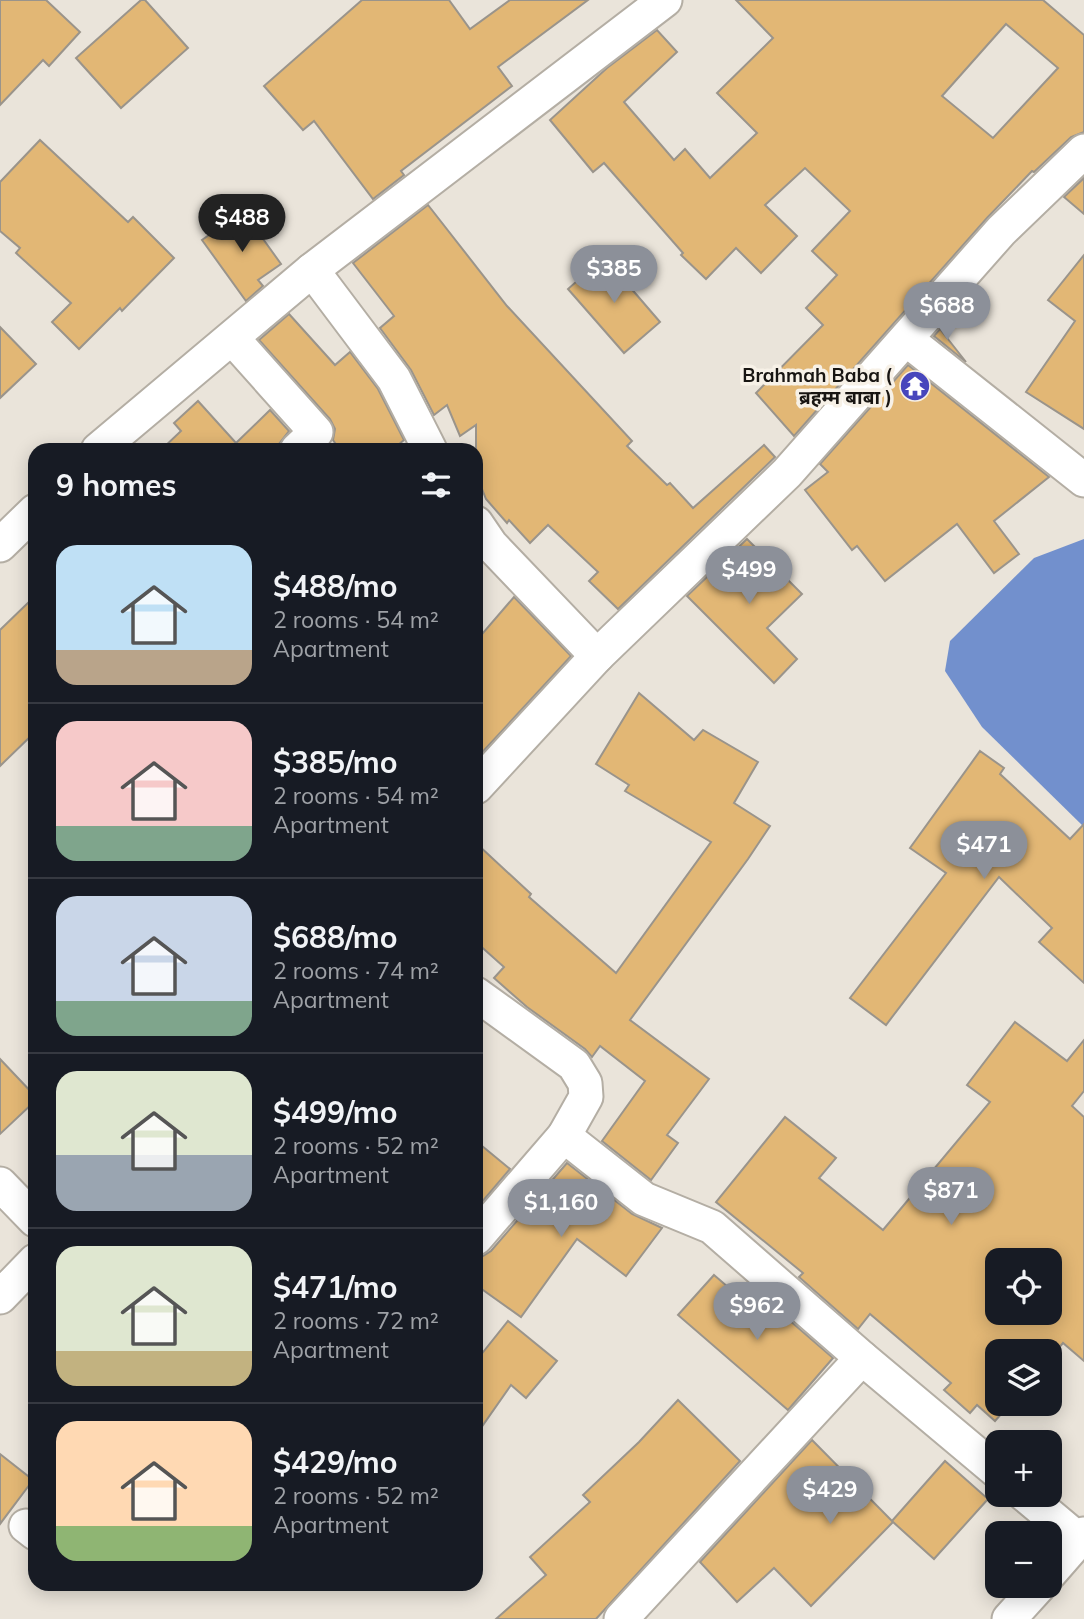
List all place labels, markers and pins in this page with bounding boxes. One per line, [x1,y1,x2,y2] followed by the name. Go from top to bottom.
[201,194,283,254] pin: $488
[573,246,655,305] pin: $385
[906,282,988,342] pin: $688
[742,363,892,409] place label: Brahmah Baba ( ब्रहम्म बाबा )
[898,369,932,403] temple icon: Brahmah Baba ( ब्रहम्म बाबा )
[708,546,790,606] pin: $499
[943,822,1025,881] pin: $471
[910,1168,992,1227] pin: $871
[504,1180,618,1239] pin: $1,160
[716,1282,798,1342] pin: $962
[789,1466,871,1526] pin: $429

